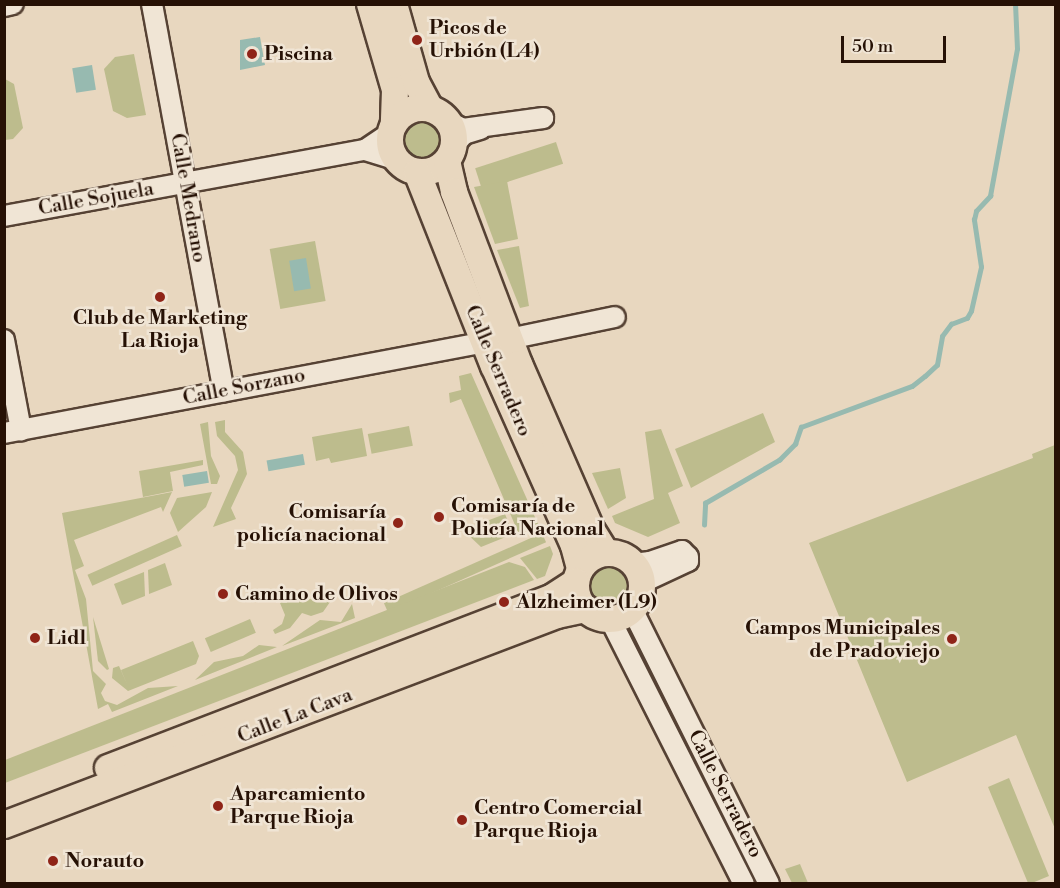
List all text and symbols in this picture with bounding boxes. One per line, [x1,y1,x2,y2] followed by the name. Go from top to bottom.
[429,16,539,63] place label: Picos de Urbión (L4)
[844,24,949,62] scale bar
[410,33,424,47] marker: Picos de Urbión (L4)
[852,35,893,58] text: 50 m
[264,42,333,66] place label: Piscina
[245,47,259,61] marker: Piscina
[165,131,211,265] street label: Calle Medrano
[36,177,156,221] street label: Calle Sojuela
[153,290,167,304] marker: Club de Marketing La Rioja
[460,302,536,440] street label: Calle Serradero
[73,306,247,353] place label: Club de Marketing La Rioja
[181,363,307,411] street label: Calle Sorzano
[451,494,604,541] place label: Comisaría de Policía Nacional
[236,500,386,547] place label: Comisaría policía nacional
[432,510,446,524] marker: Comisaría de Policía Nacional
[391,516,405,530] marker: Comisaría policía nacional
[235,582,398,606] place label: Camino de Olivos
[216,587,230,601] marker: Camino de Olivos
[516,590,657,614] place label: Alzheimer (L9)
[497,595,511,609] marker: Alzheimer (L9)
[745,616,940,663] place label: Campos Municipales de Pradoviejo
[47,626,86,650] place label: Lidl
[28,631,42,645] marker: Lidl
[945,632,959,646] marker: Campos Municipales de Pradoviejo
[234,683,356,749] street label: Calle La Cava
[682,726,768,862] street label: Calle Serradero
[230,783,366,830] place label: Aparcamiento Parque Rioja
[474,796,642,843] place label: Centro Comercial Parque Rioja
[211,799,225,813] marker: Aparcamiento Parque Rioja
[455,813,469,827] marker: Centro Comercial Parque Rioja
[65,849,144,873] place label: Norauto
[46,854,60,868] marker: Norauto

